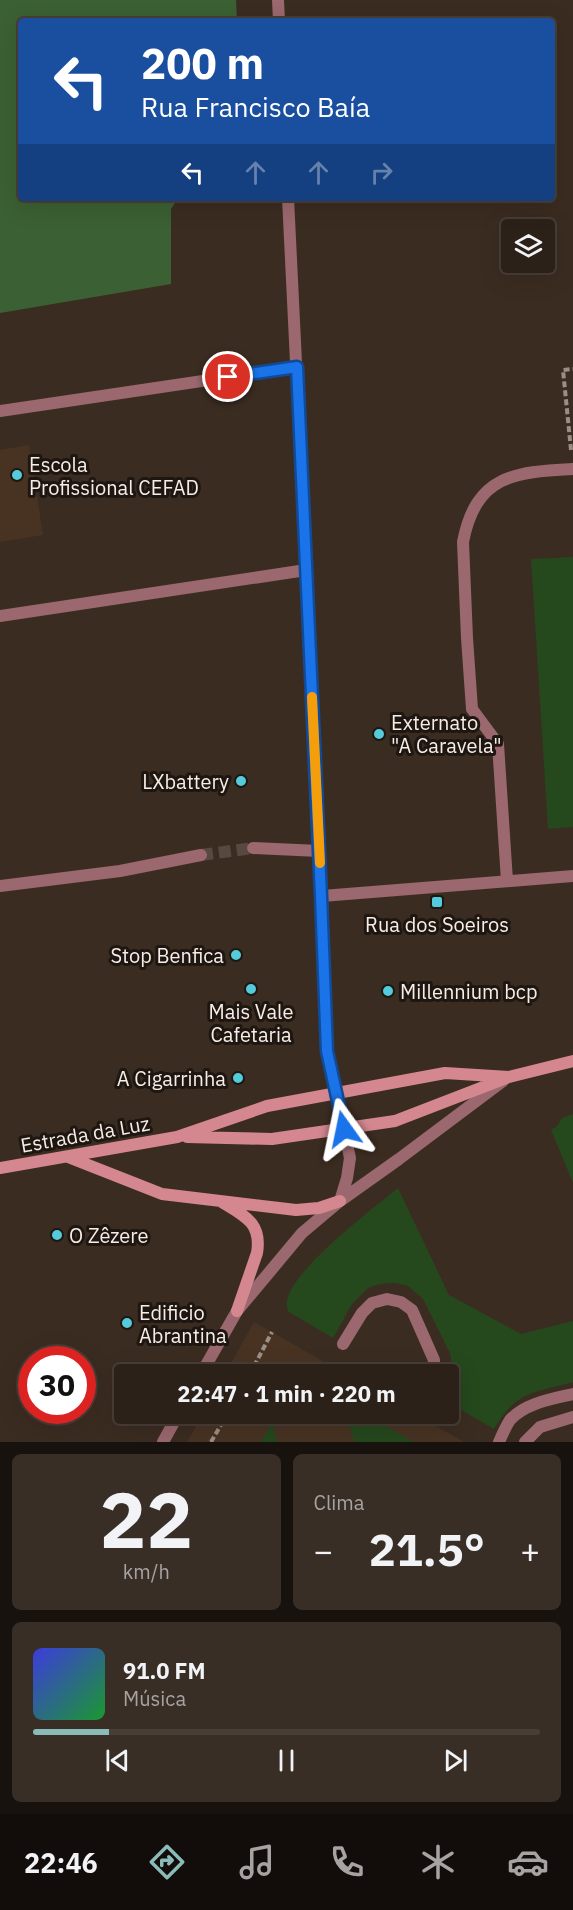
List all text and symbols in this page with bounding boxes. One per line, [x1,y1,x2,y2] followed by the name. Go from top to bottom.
[141,36,264,91] text: 200 m
[42,42,120,120] icon: left
[141,89,370,124] text: Rua Francisco Baía
[176,156,209,189] icon: left
[239,156,272,189] icon: ahead
[302,156,335,189] icon: ahead
[365,156,398,189] icon: right
[501,219,555,273] map controls
[501,219,555,273] button: layers
[202,351,253,402] pin
[211,360,244,393] icon: arrive
[29,451,199,501] place label: Escola Profissional CEFAD
[10,468,24,482] marker: Escola Profissional CEFAD
[391,709,502,759] place label: Externato "A Caravela"
[372,727,386,741] marker: Externato "A Caravela"
[142,768,229,795] place label: LXbattery
[234,774,248,788] marker: LXbattery
[430,895,444,909] marker: Rua dos Soeiros
[365,911,509,938] place label: Rua dos Soeiros
[110,942,224,969] place label: Stop Benfica
[229,948,243,962] marker: Stop Benfica
[400,978,538,1005] place label: Millennium bcp
[244,982,258,996] marker: Mais Vale Cafetaria
[381,984,395,998] marker: Millennium bcp
[208,998,294,1048] place label: Mais Vale Cafetaria
[117,1065,226,1092] place label: A Cigarrinha
[231,1071,245,1085] marker: A Cigarrinha
[312,1097,376,1161] position arrow
[18,1109,152,1159] street label: Estrada da Luz
[69,1222,149,1249] place label: O Zêzere
[50,1228,64,1242] marker: O Zêzere
[139,1299,227,1349] place label: Edificio Abrantina
[120,1316,134,1330] marker: Edificio Abrantina
[18,1346,96,1424] speed limit sign: 30
[177,1379,396,1408] text: 22:47 · 1 min · 220 m
[99,1468,193,1569] text: 22
[314,1489,365,1516] text: Clima
[369,1520,485,1578] text: 21.5°
[314,1529,333,1572] text: −
[520,1529,540,1572] text: +
[123,1558,170,1585] text: km/h
[123,1656,206,1685] text: 91.0 FM
[123,1685,186,1712] text: Música
[101,1744,134,1777] icon: previous
[270,1744,303,1777] icon: pause
[439,1744,472,1777] icon: next
[146,1841,188,1883] icon: directions
[236,1841,278,1883] icon: music
[326,1841,368,1883] icon: phone
[417,1841,459,1883] icon: climate
[507,1841,549,1883] icon: car
[24,1845,98,1880] text: 22:46

